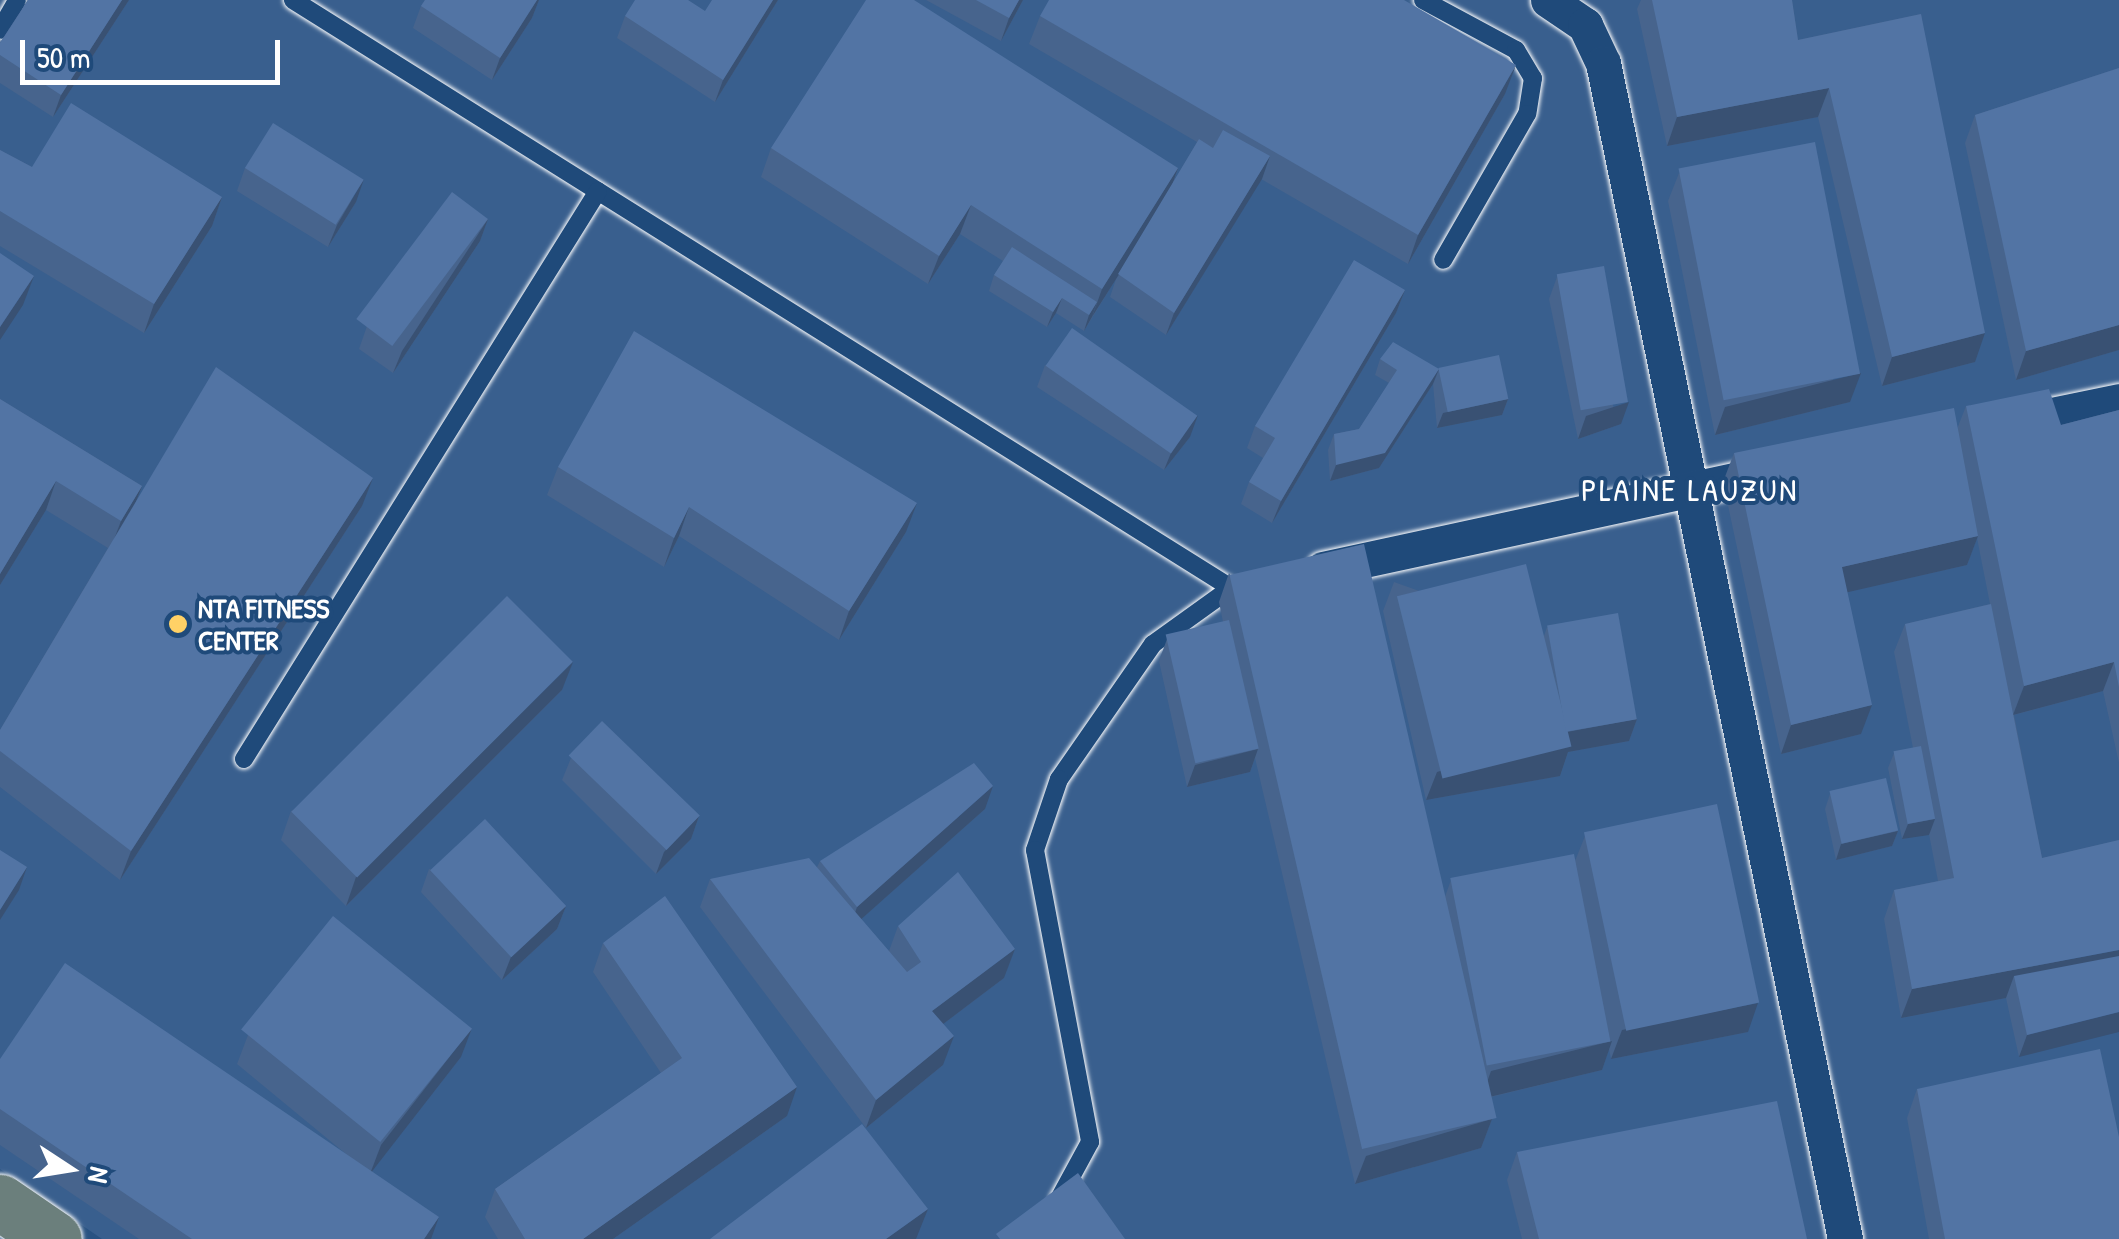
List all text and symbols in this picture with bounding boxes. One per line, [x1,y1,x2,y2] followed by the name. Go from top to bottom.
[25,20,285,82] scale bar
[37,37,90,77] text: 50 m
[1581,471,1799,509] district label: PLAINE LAUZUN
[198,591,329,657] place label: NTA FITNESS CENTER
[167,613,189,635] marker: NTA FITNESS CENTER
[20,1119,120,1219] north arrow
[79,1164,119,1186] text: N

